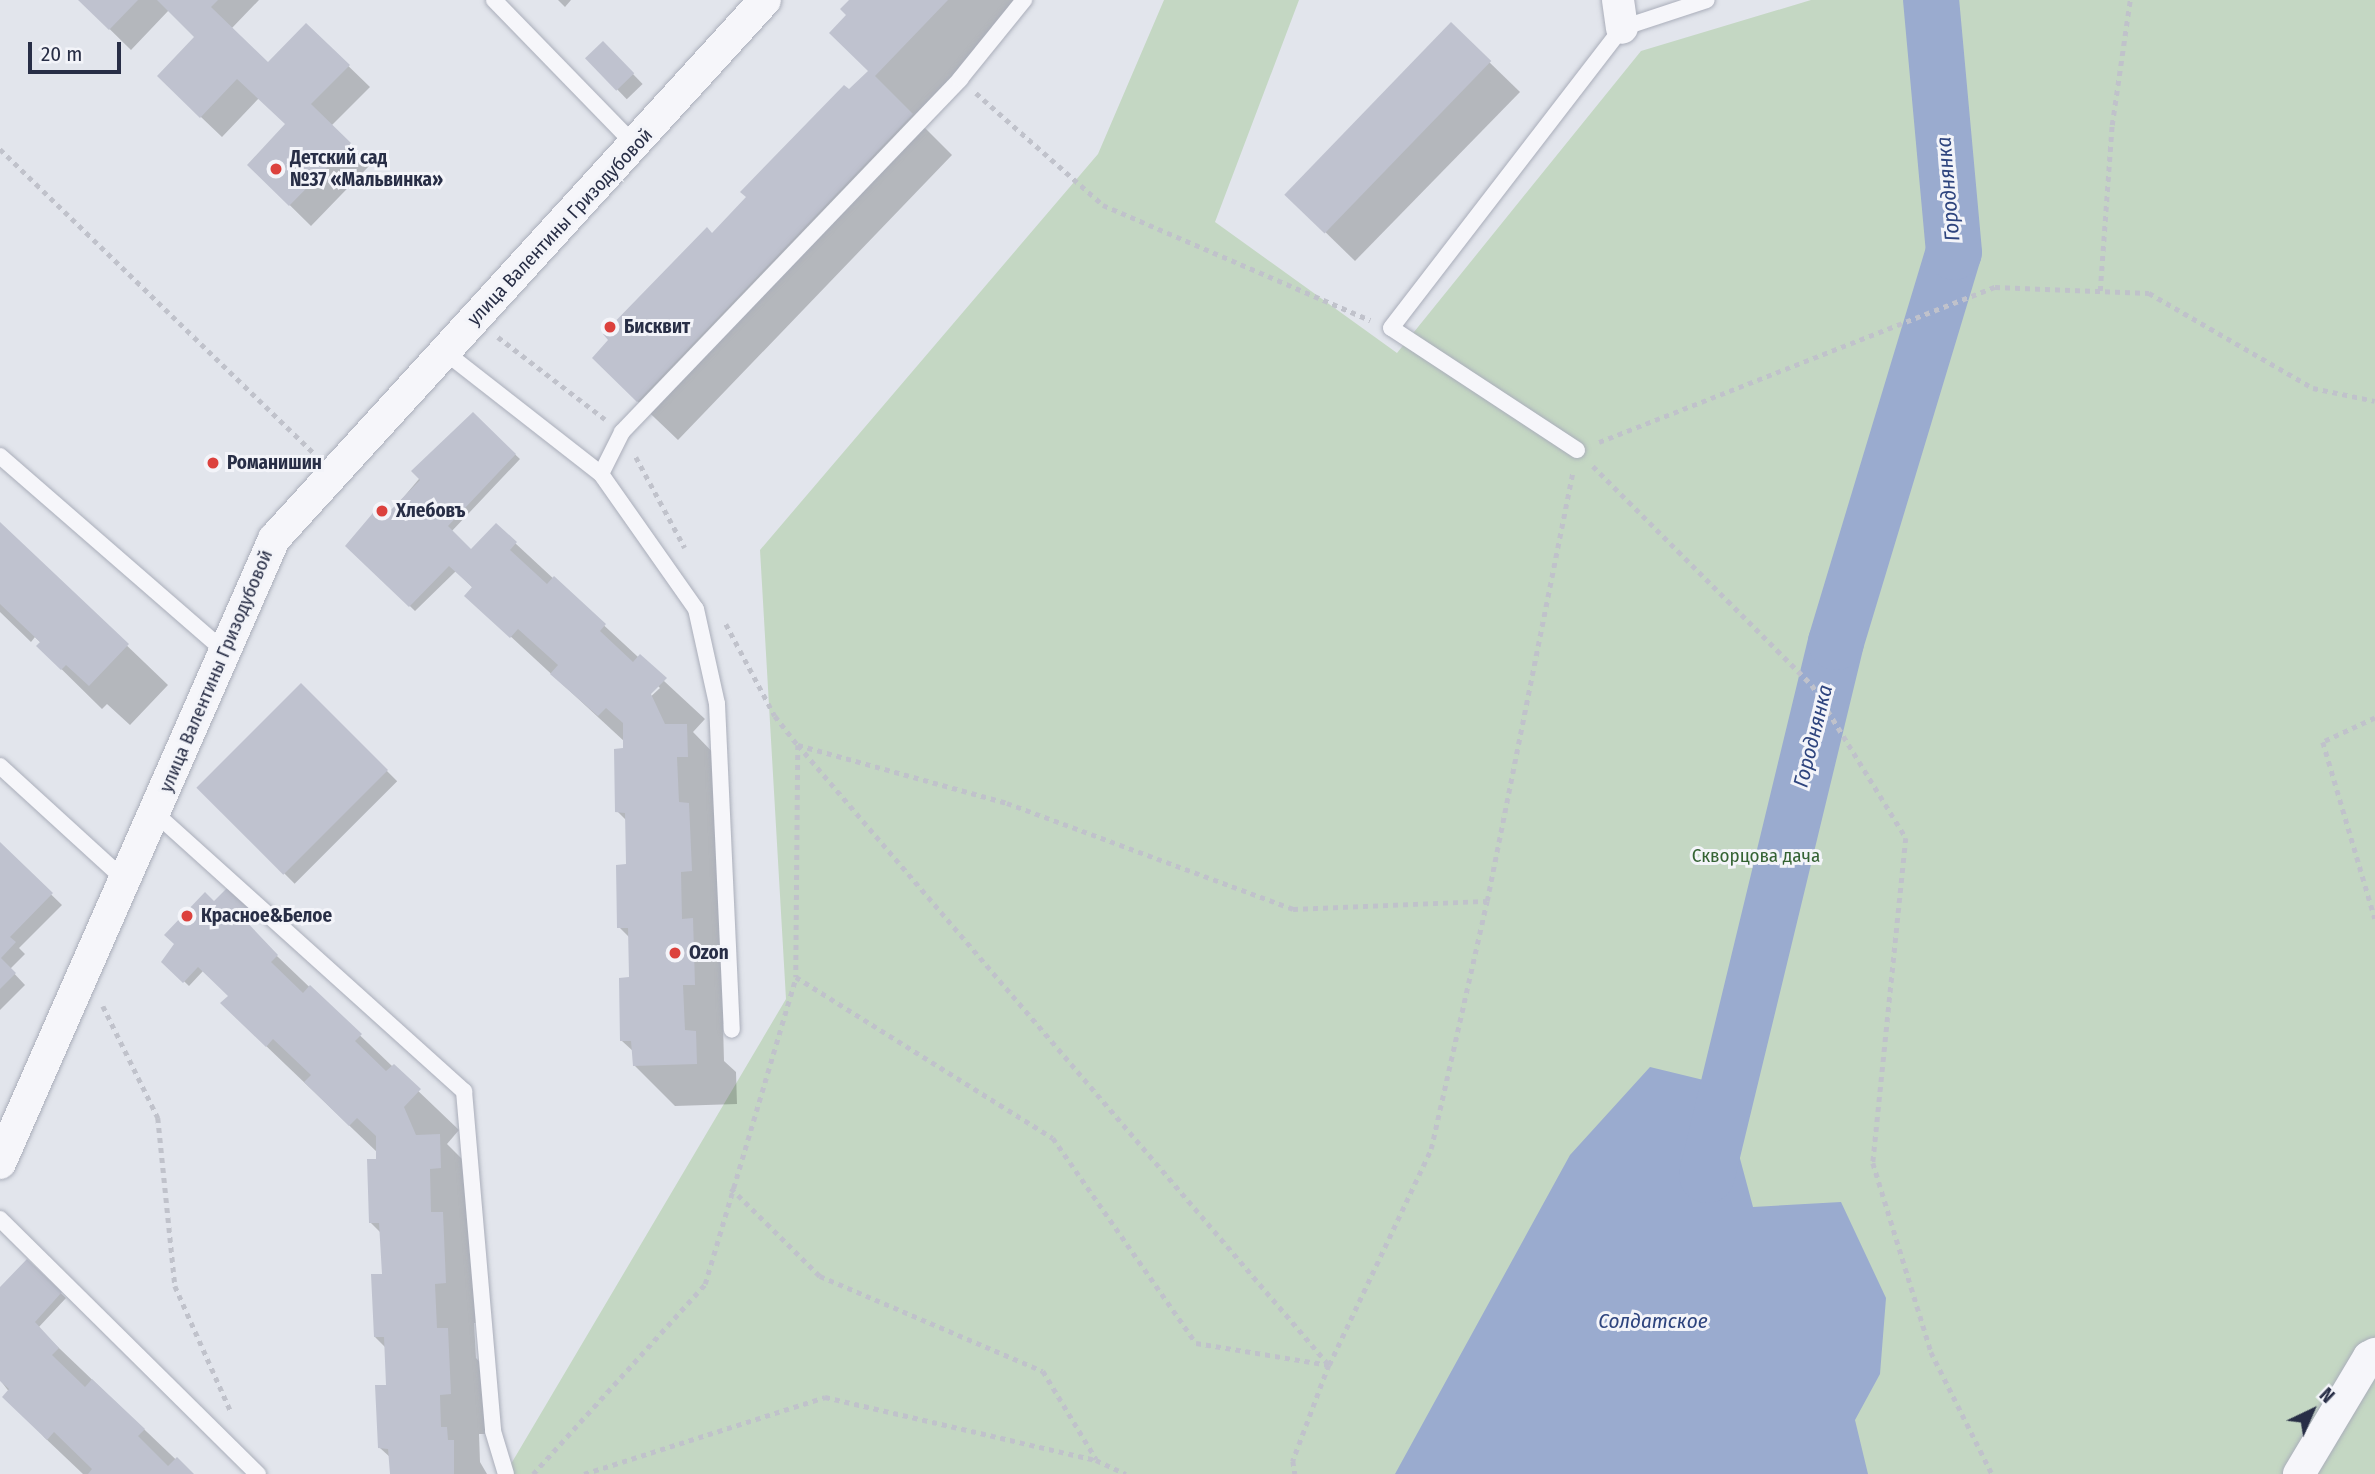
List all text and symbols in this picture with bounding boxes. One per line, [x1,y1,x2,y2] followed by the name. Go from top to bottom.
[32,28,124,72] scale bar
[41,41,82,67] text: 20 m
[463,124,657,330] street label: улица Валентины Гризодубовой
[1931,136,1965,242] water label: Городнянка
[290,147,443,191] place label: Детский сад №37 «Мальвинка»
[268,161,284,177] marker: Детский сад №37 «Мальвинка»
[624,316,690,338] place label: Бисквит
[602,319,618,335] marker: Бисквит
[227,452,322,474] place label: Романишин
[205,455,221,471] marker: Романишин
[396,500,465,522] place label: Хлебовъ
[374,503,390,519] marker: Хлебовъ
[155,546,277,796] street label: улица Валентины Гризодубовой
[1788,682,1838,790] water label: Городнянка
[1692,845,1820,867] park label: Скворцова дача
[201,905,332,927] place label: Красное&Белое
[179,908,195,924] marker: Красное&Белое
[689,942,729,964] place label: Ozon
[667,945,683,961] marker: Ozon
[1598,1308,1708,1334] water label: Солдатское
[2277,1376,2347,1446] north arrow
[2315,1383,2339,1408] text: N

